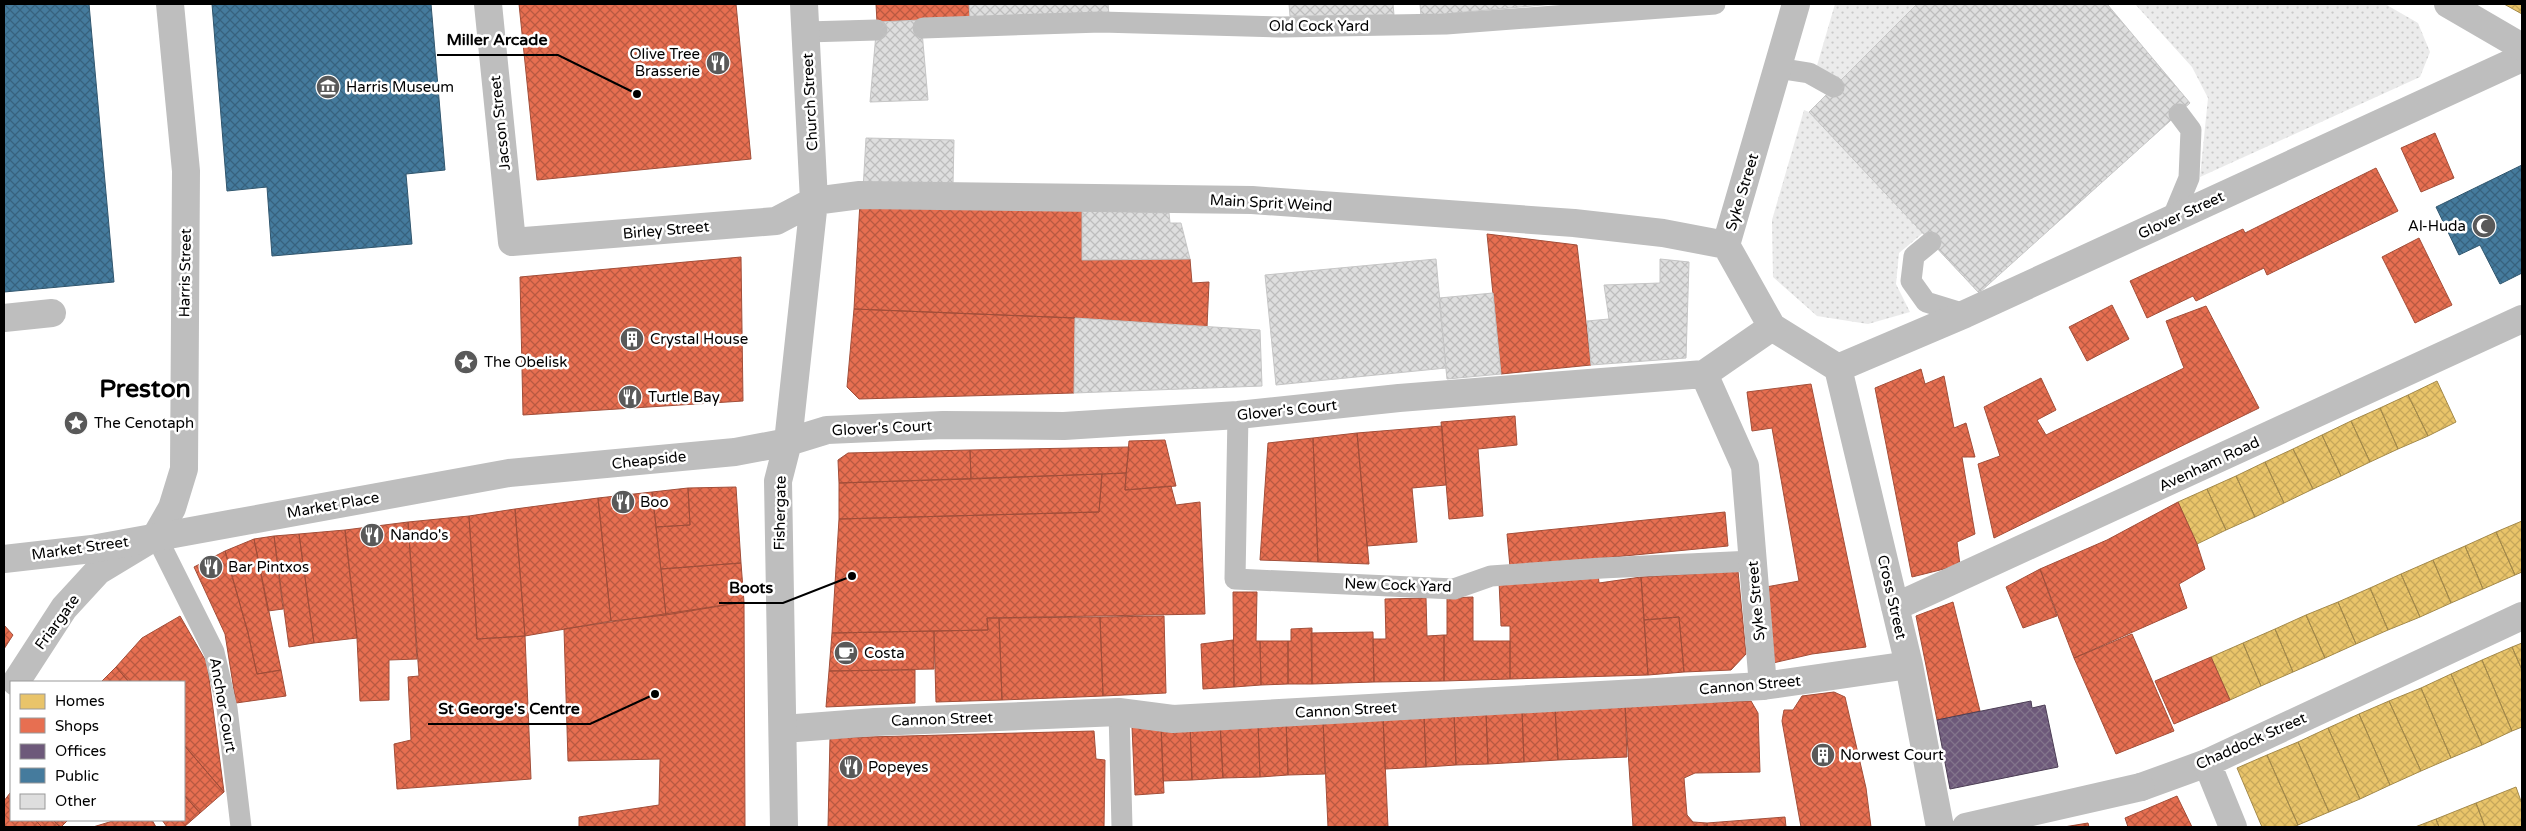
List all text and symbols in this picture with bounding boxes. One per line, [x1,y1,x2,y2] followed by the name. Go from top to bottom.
[1269,17,1369,35] street label: Old Cock Yard
[437,24,558,55] callout: Miller Arcade
[447,30,548,50] text: Miller Arcade
[630,45,700,80] place label: Olive Tree Brasserie
[705,50,731,76] restaurant icon: Olive Tree Brasserie
[798,52,822,151] street label: Church Street
[315,74,341,100] museum icon: Harris Museum
[486,74,514,172] street label: Jacson Street
[346,78,454,96] place label: Harris Museum
[1722,151,1762,233] street label: Syke Street
[2135,187,2227,243] street label: Glover Street
[1209,191,1333,215] street label: Main Sprit Weind
[2471,213,2497,239] mosque icon: Al-Huda
[622,217,710,243] street label: Birley Street
[2408,217,2466,235] place label: Al-Huda
[175,228,195,318] street label: Harris Street
[619,326,645,352] building icon: Crystal House
[650,330,748,348] place label: Crystal House
[453,349,479,375] place icon: The Obelisk
[484,353,567,371] place label: The Obelisk
[99,374,191,404] district label: Preston
[617,384,643,410] restaurant icon: Turtle Bay
[648,388,720,406] place label: Turtle Bay
[1236,396,1338,424] street label: Glover's Court
[63,410,89,436] place icon: The Cenotaph
[94,414,194,432] place label: The Cenotaph
[831,416,933,440] street label: Glover's Court
[2156,433,2262,495] street label: Avenham Road
[611,447,687,473] street label: Cheapside
[770,475,790,551] street label: Fishergate
[285,488,381,522] street label: Market Place
[610,489,636,515] restaurant icon: Boo
[640,493,669,511] place label: Boo
[359,522,385,548] restaurant icon: Nando's
[390,526,449,544] place label: Nando's
[30,532,130,564] street label: Market Street
[1874,553,1911,641] street label: Cross Street
[198,554,224,580] restaurant icon: Bar Pintxos
[228,558,309,576] place label: Bar Pintxos
[1744,560,1768,642] street label: Syke Street
[719,572,783,603] callout: Boots
[1344,574,1452,596] street label: New Cock Yard
[729,578,773,598] text: Boots
[31,591,83,653] street label: Friargate
[833,640,859,666] cafe icon: Costa
[864,644,905,662] place label: Costa
[206,656,240,754] street label: Anchor Court
[1698,672,1802,698] street label: Cannon Street
[10,681,185,821] legend
[55,692,105,710] text: Homes
[428,693,590,724] callout: St George's Centre
[1295,698,1398,722] street label: Cannon Street
[438,699,580,719] text: St George's Centre
[891,708,994,730] street label: Cannon Street
[2193,708,2309,773] street label: Chaddock Street
[55,717,99,735] text: Shops
[55,742,106,760] text: Offices
[1810,742,1836,768] building icon: Norwest Court
[1840,746,1944,764] place label: Norwest Court
[838,754,864,780] restaurant icon: Popeyes
[868,758,929,776] place label: Popeyes
[55,767,99,785] text: Public
[55,792,97,810] text: Other

